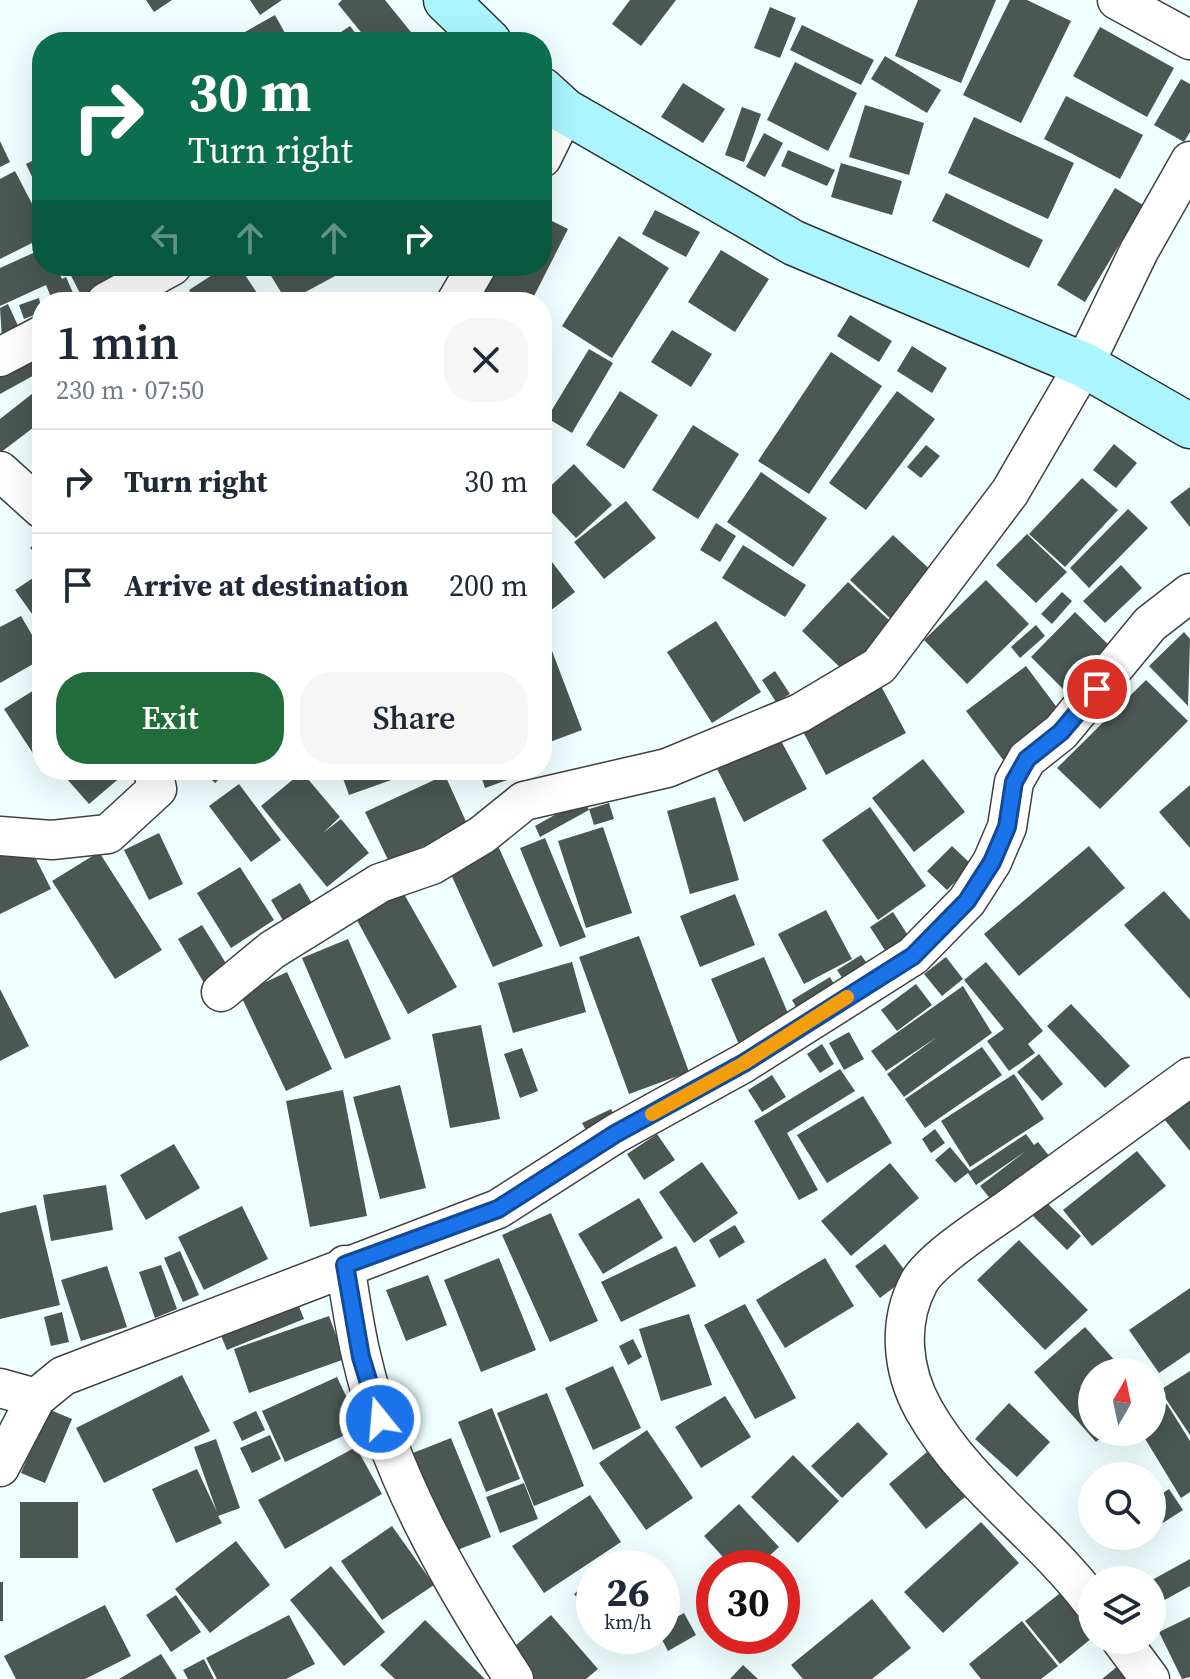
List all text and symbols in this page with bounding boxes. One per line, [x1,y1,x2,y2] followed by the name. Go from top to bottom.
[188,53,311,130] text: 30 m
[56,64,160,168] icon: right
[188,126,353,175] text: Turn right
[144,216,188,260] icon: left
[228,216,272,260] icon: ahead
[312,216,356,260] icon: ahead
[396,216,440,260] icon: right
[56,309,179,375] text: 1 min
[444,318,528,402] button: close
[56,372,204,408] text: 230 m · 07:50
[56,459,100,503] icon: right
[124,461,267,502] text: Turn right
[464,461,528,502] text: 30 m
[56,563,100,607] icon: arrive
[124,565,409,606] text: Arrive at destination
[449,565,528,606] text: 200 m
[1063,655,1131,723] pin
[1075,667,1119,711] icon: arrive
[56,672,284,764] button: Exit
[300,672,528,764] button: Share
[1078,1358,1166,1446] north arrow
[1078,1358,1166,1654] map controls
[338,1377,422,1461] position arrow
[1078,1462,1166,1550] button: search
[696,1550,800,1654] speed limit sign: 30
[606,1565,650,1619] text: 26
[1078,1566,1166,1654] button: layers
[604,1608,652,1636] text: km/h

